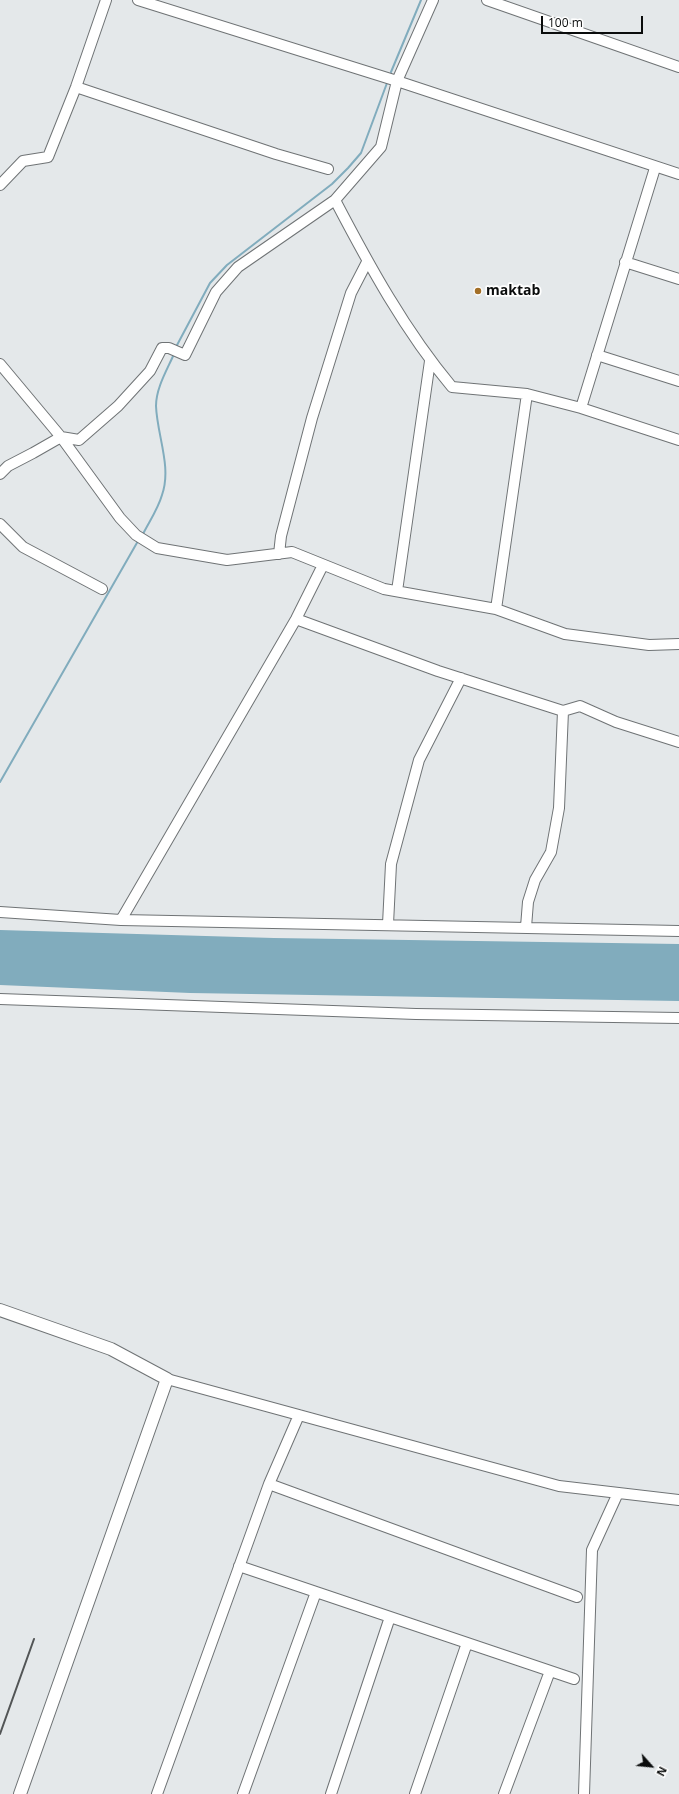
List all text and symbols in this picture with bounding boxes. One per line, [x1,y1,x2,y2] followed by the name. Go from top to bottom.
[543,8,645,34] scale bar
[548,14,583,31] text: 100 m
[486,283,540,299] place label: maktab
[473,286,483,296] marker: maktab
[631,1746,671,1786] north arrow
[653,1764,671,1779] text: N

